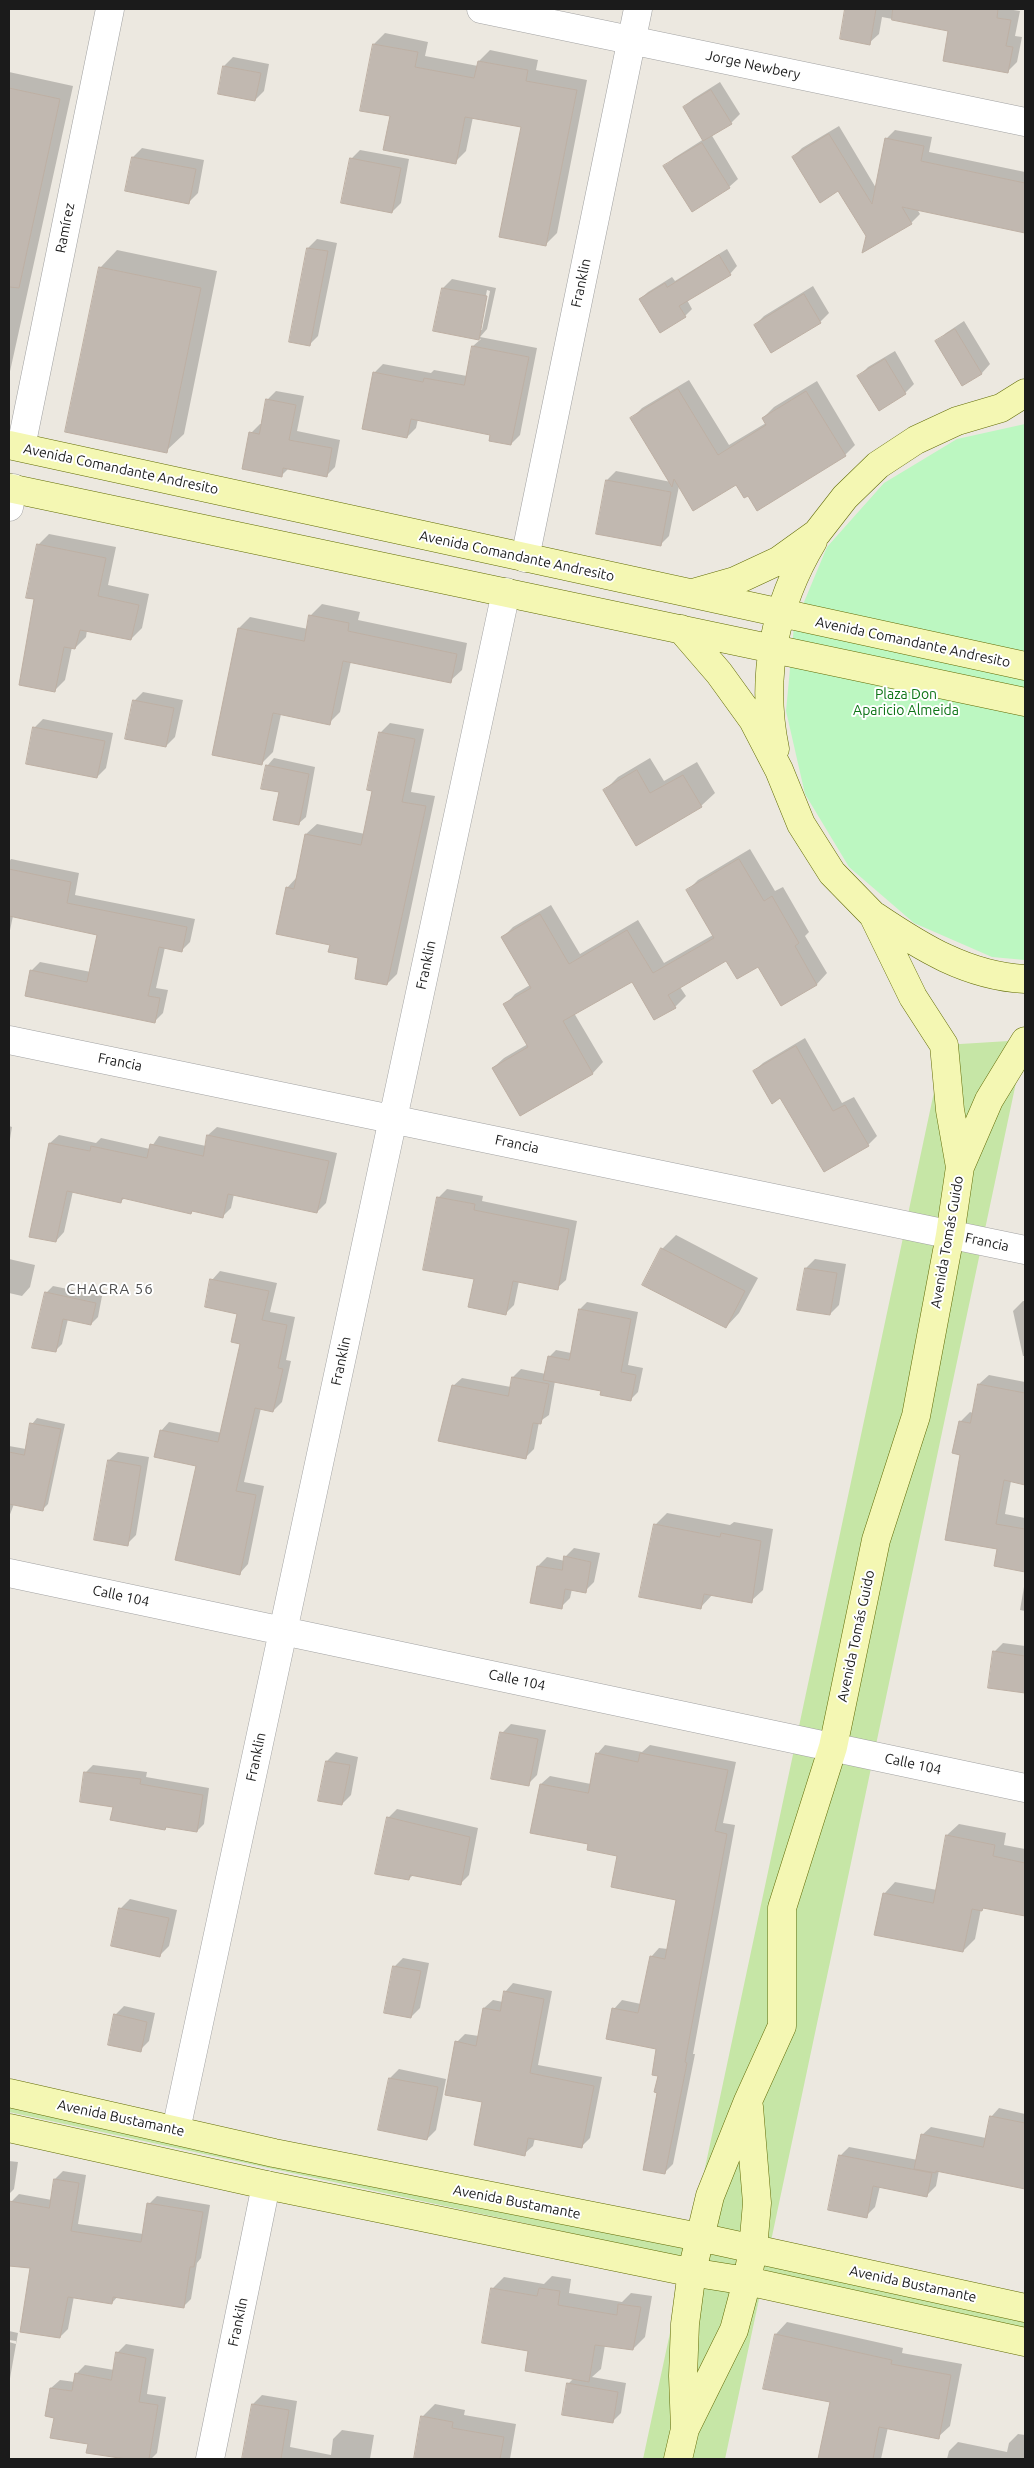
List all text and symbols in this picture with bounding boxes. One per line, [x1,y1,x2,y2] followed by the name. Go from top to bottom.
[704,47,802,83] street label: Jorge Newbery
[52,201,78,255] street label: Ramírez
[568,257,594,309] street label: Franklin
[22,440,220,498] street label: Avenida Comandante Andresito
[418,527,616,585] street label: Avenida Comandante Andresito
[814,613,1012,671] street label: Avenida Comandante Andresito
[853,686,959,719] park label: Plaza Don Aparicio Almeida
[413,939,439,991] street label: Franklin
[96,1049,144,1075] street label: Francia
[493,1131,541,1157] street label: Francia
[927,1174,967,1310] street label: Avenida Tomás Guido
[963,1229,1011,1255] street label: Francia
[65,1280,155,1298] district label: CHACRA 56
[328,1335,354,1387] street label: Franklin
[834,1569,878,1703] street label: Avenida Tomás Guido
[91,1582,151,1610] street label: Calle 104
[487,1666,547,1694] street label: Calle 104
[243,1731,269,1783] street label: Franklin
[883,1750,943,1778] street label: Calle 104
[56,2096,186,2140] street label: Avenida Bustamante
[452,2181,582,2223] street label: Avenida Bustamante
[848,2262,978,2306] street label: Avenida Bustamante
[225,2296,251,2348] street label: Frankiln

